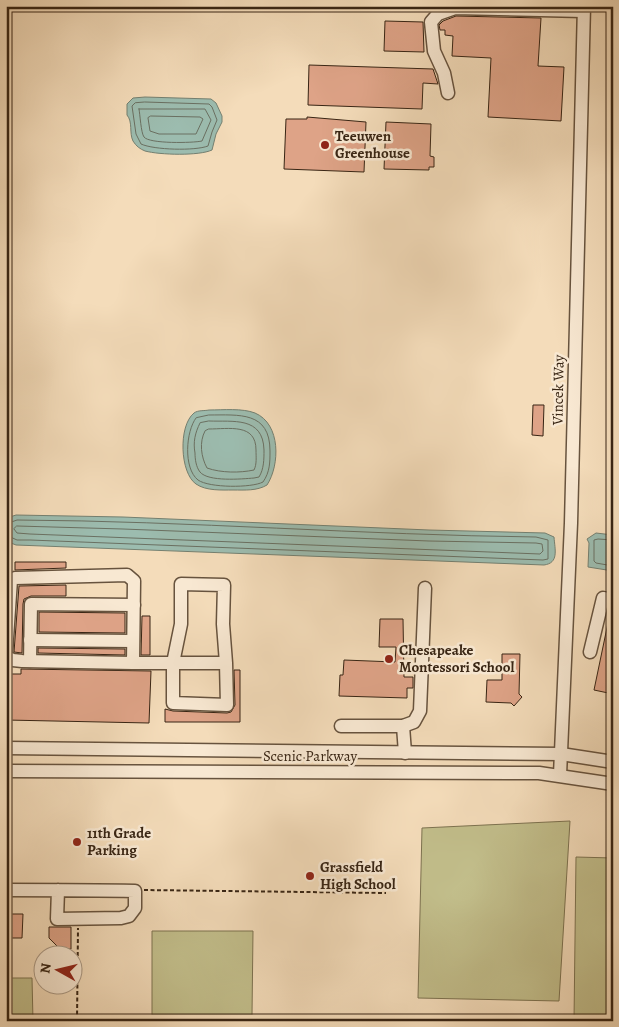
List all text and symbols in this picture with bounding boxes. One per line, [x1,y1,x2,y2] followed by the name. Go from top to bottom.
[335,126,410,163] place label: Teeuwen Greenhouse
[319,139,331,151] marker: Teeuwen Greenhouse
[547,354,569,426] street label: Vincek Way
[399,640,514,677] place label: Chesapeake Montessori School
[383,653,395,665] marker: Chesapeake Montessori School
[263,746,357,766] street label: Scenic Parkway
[87,823,151,860] place label: 11th Grade Parking
[71,836,83,848] marker: 11th Grade Parking
[320,857,396,894] place label: Grassfield High School
[304,870,316,882] marker: Grassfield High School
[32,944,82,994] north arrow
[36,962,56,975] text: N

